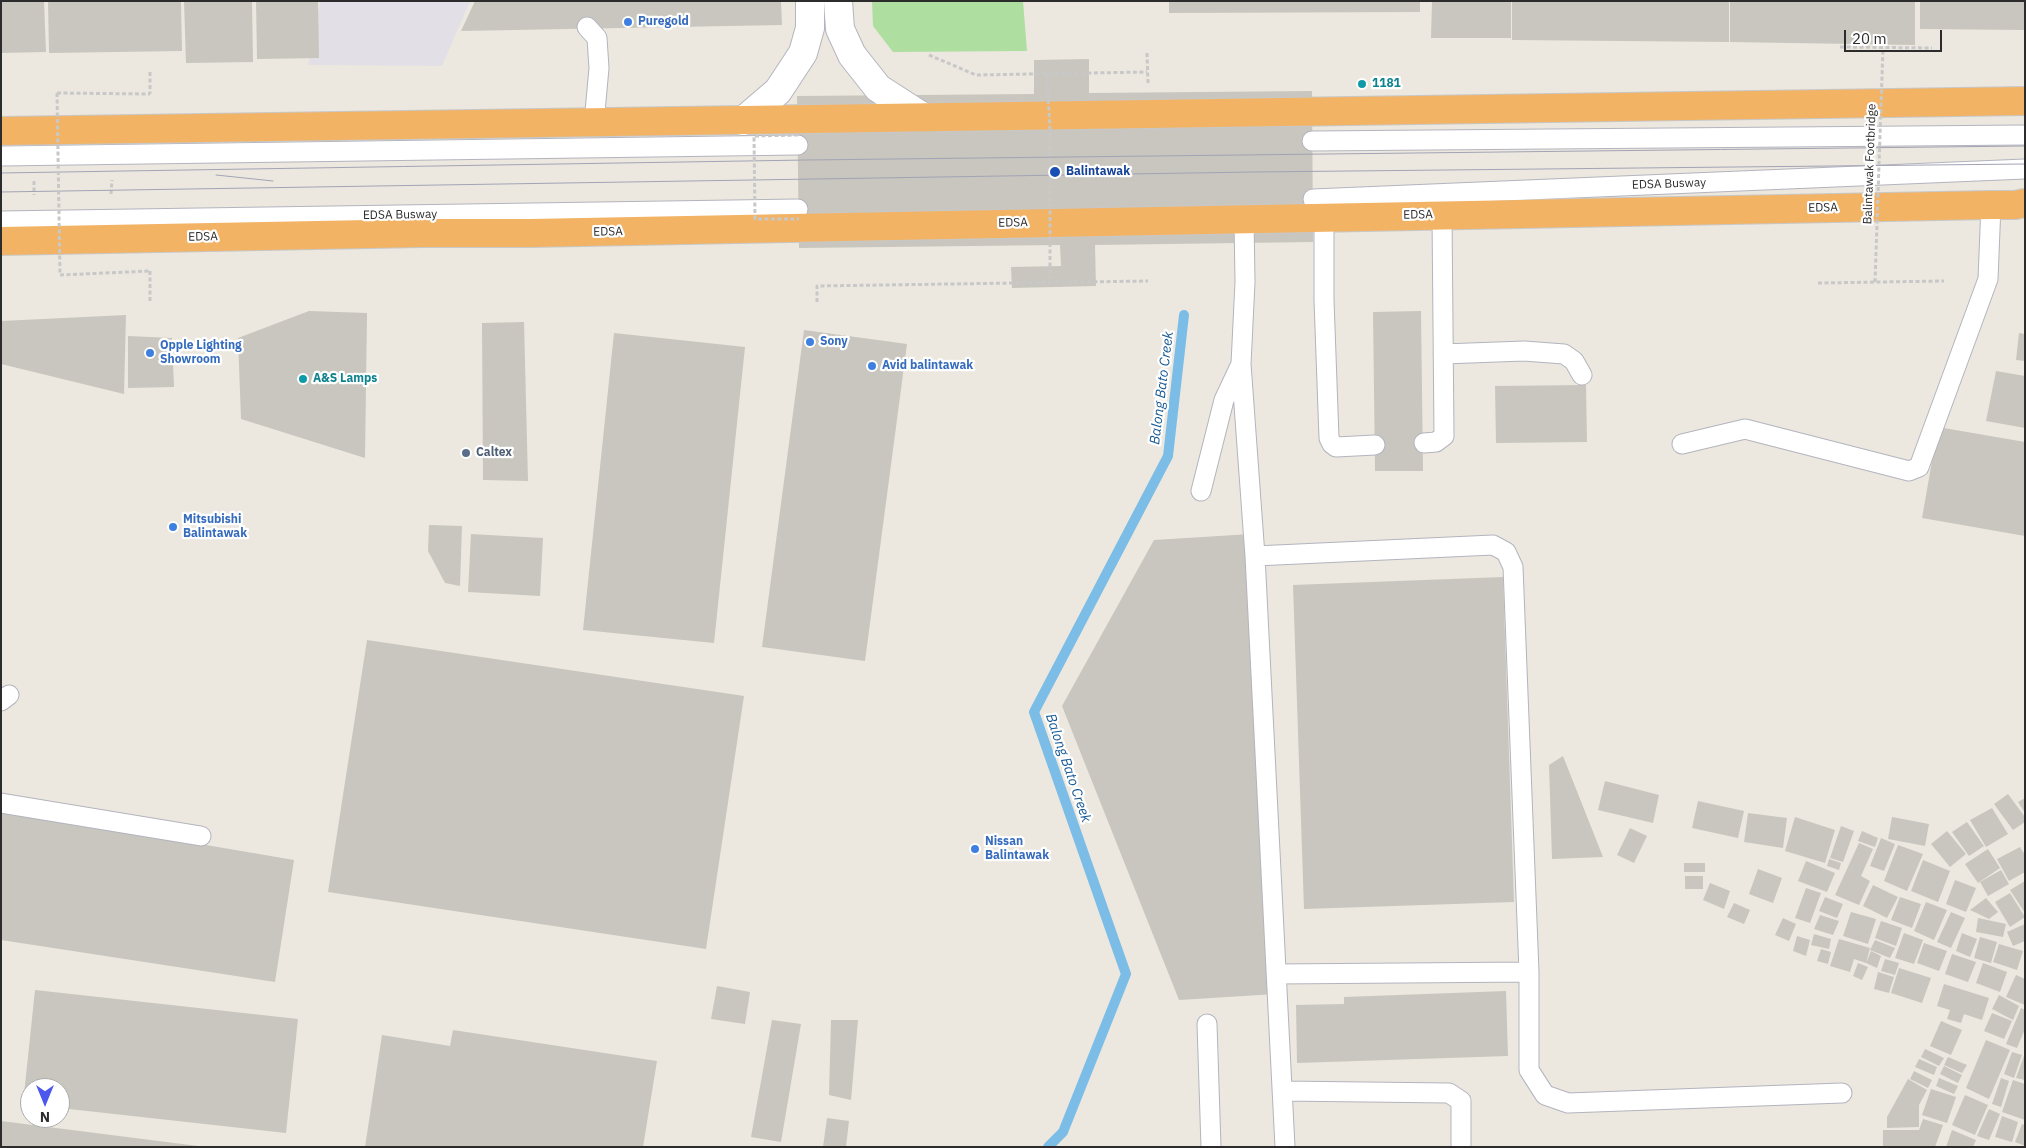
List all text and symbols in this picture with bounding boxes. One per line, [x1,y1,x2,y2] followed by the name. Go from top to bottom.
[638,15,689,29] place label: Puregold
[622,16,634,28] marker: Puregold
[1846,20,1944,52] scale bar
[1852,29,1887,48] text: 20 m
[1372,77,1401,91] place label: 1181
[1356,78,1368,90] marker: 1181
[1861,103,1879,225] street label: Balintawak Footbridge
[1048,165,1062,179] marker: Balintawak
[1066,165,1130,179] place label: Balintawak
[1632,176,1706,192] street label: EDSA Busway
[1808,201,1838,215] street label: EDSA
[363,207,437,223] street label: EDSA Busway
[1403,208,1433,222] street label: EDSA
[998,216,1028,230] street label: EDSA
[593,225,623,239] street label: EDSA
[188,230,218,244] street label: EDSA
[1147,330,1177,446] water label: Balong Bato Creek
[820,335,848,349] place label: Sony
[804,336,816,348] marker: Sony
[160,339,242,367] place label: Opple Lighting Showroom
[144,347,156,359] marker: Opple Lighting Showroom
[882,359,973,373] place label: Avid balintawak
[866,360,878,372] marker: Avid balintawak
[313,372,377,386] place label: A&S Lamps
[297,373,309,385] marker: A&S Lamps
[476,446,512,460] place label: Caltex
[460,447,472,459] marker: Caltex
[183,513,247,541] place label: Mitsubishi Balintawak
[167,521,179,533] marker: Mitsubishi Balintawak
[1042,711,1094,825] water label: Balong Bato Creek
[985,835,1049,863] place label: Nissan Balintawak
[969,843,981,855] marker: Nissan Balintawak
[20,1078,70,1128] north arrow
[40,1108,50,1126] text: N

